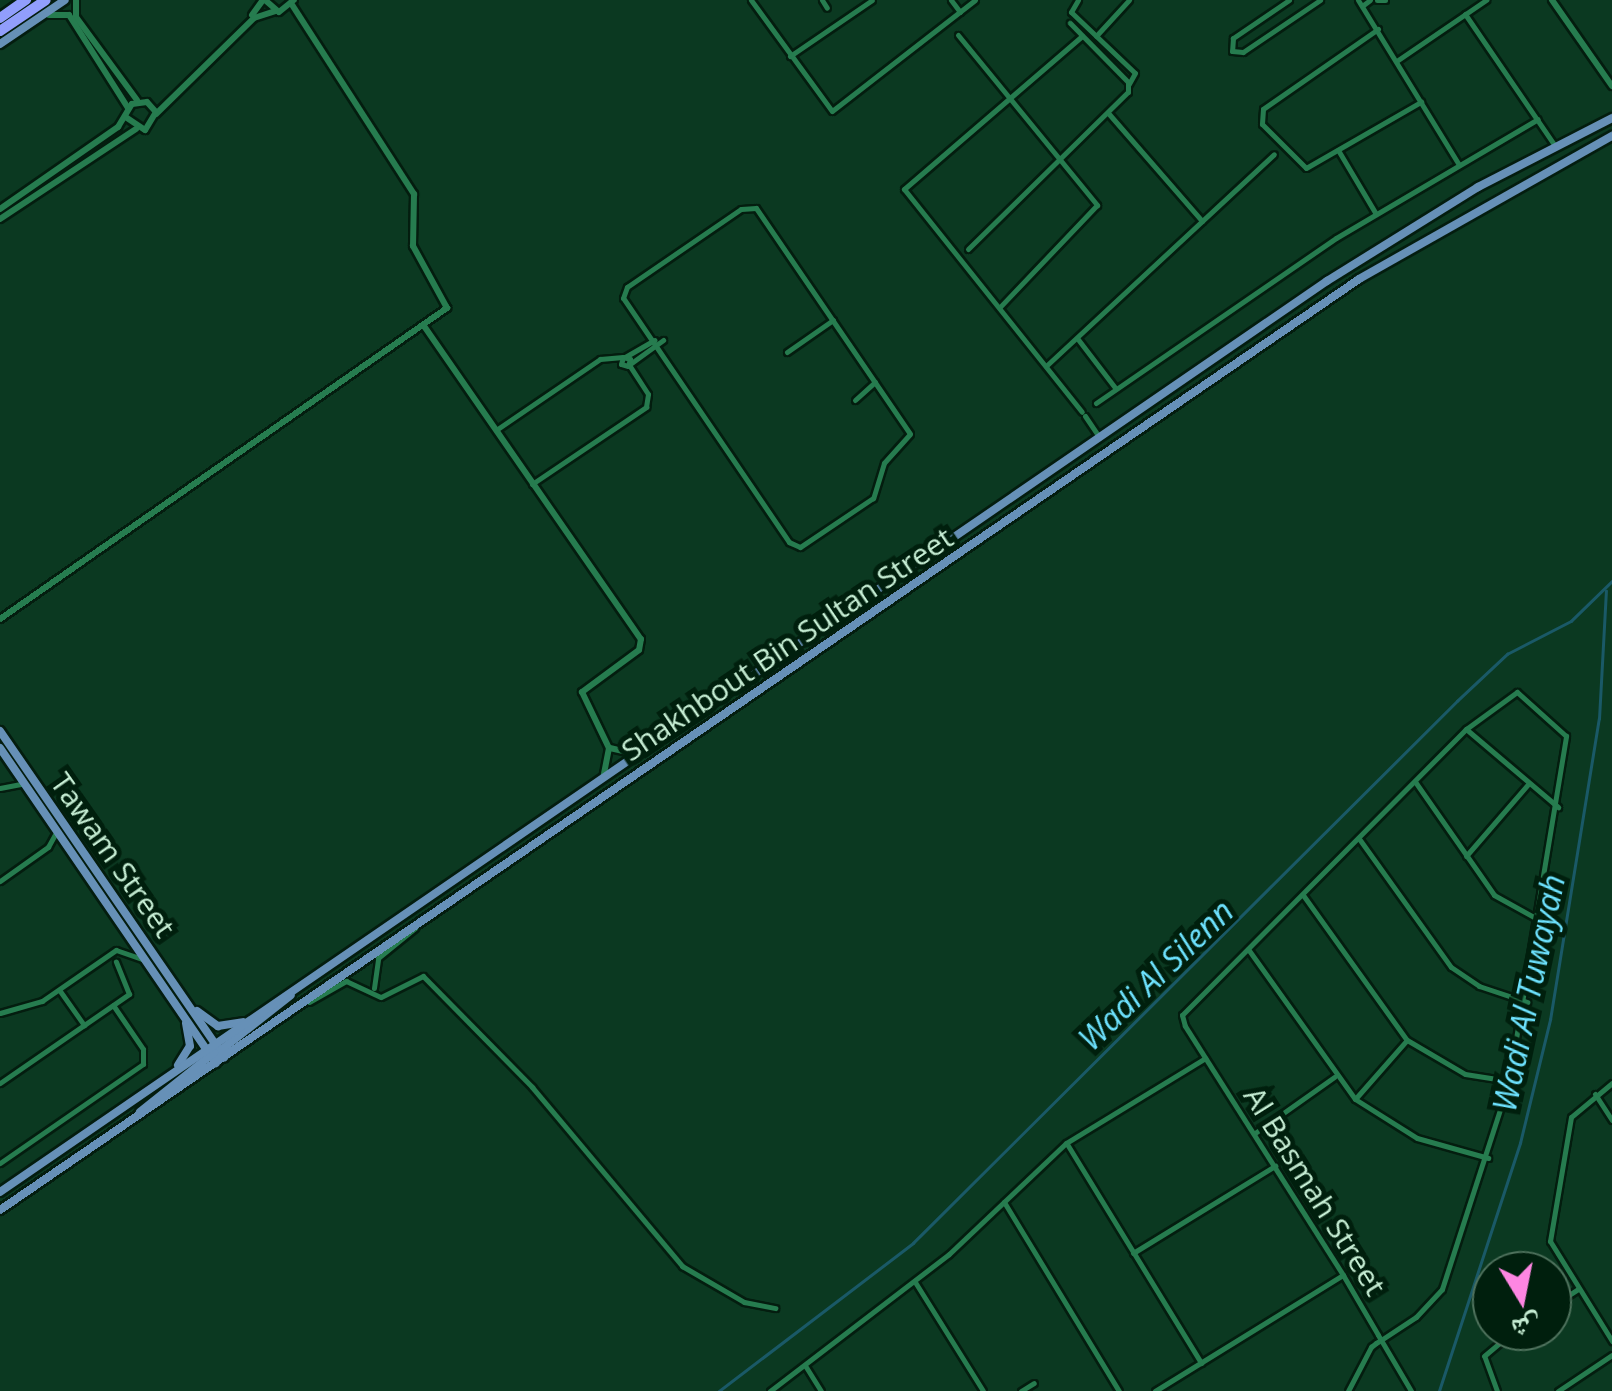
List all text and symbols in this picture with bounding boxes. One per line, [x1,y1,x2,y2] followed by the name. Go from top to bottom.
[614,520,960,768] street label: Shakhbout Bin Sultan Street
[43,766,183,944] street label: Tawam Street
[1485,871,1573,1115] water label: Wadi Al Tuwayah
[1071,892,1241,1058] water label: Wadi Al Silenn
[1236,1080,1394,1302] street label: Al Basmah Street
[1472,1251,1572,1351] north arrow
[1509,1307,1545,1350] text: ش

